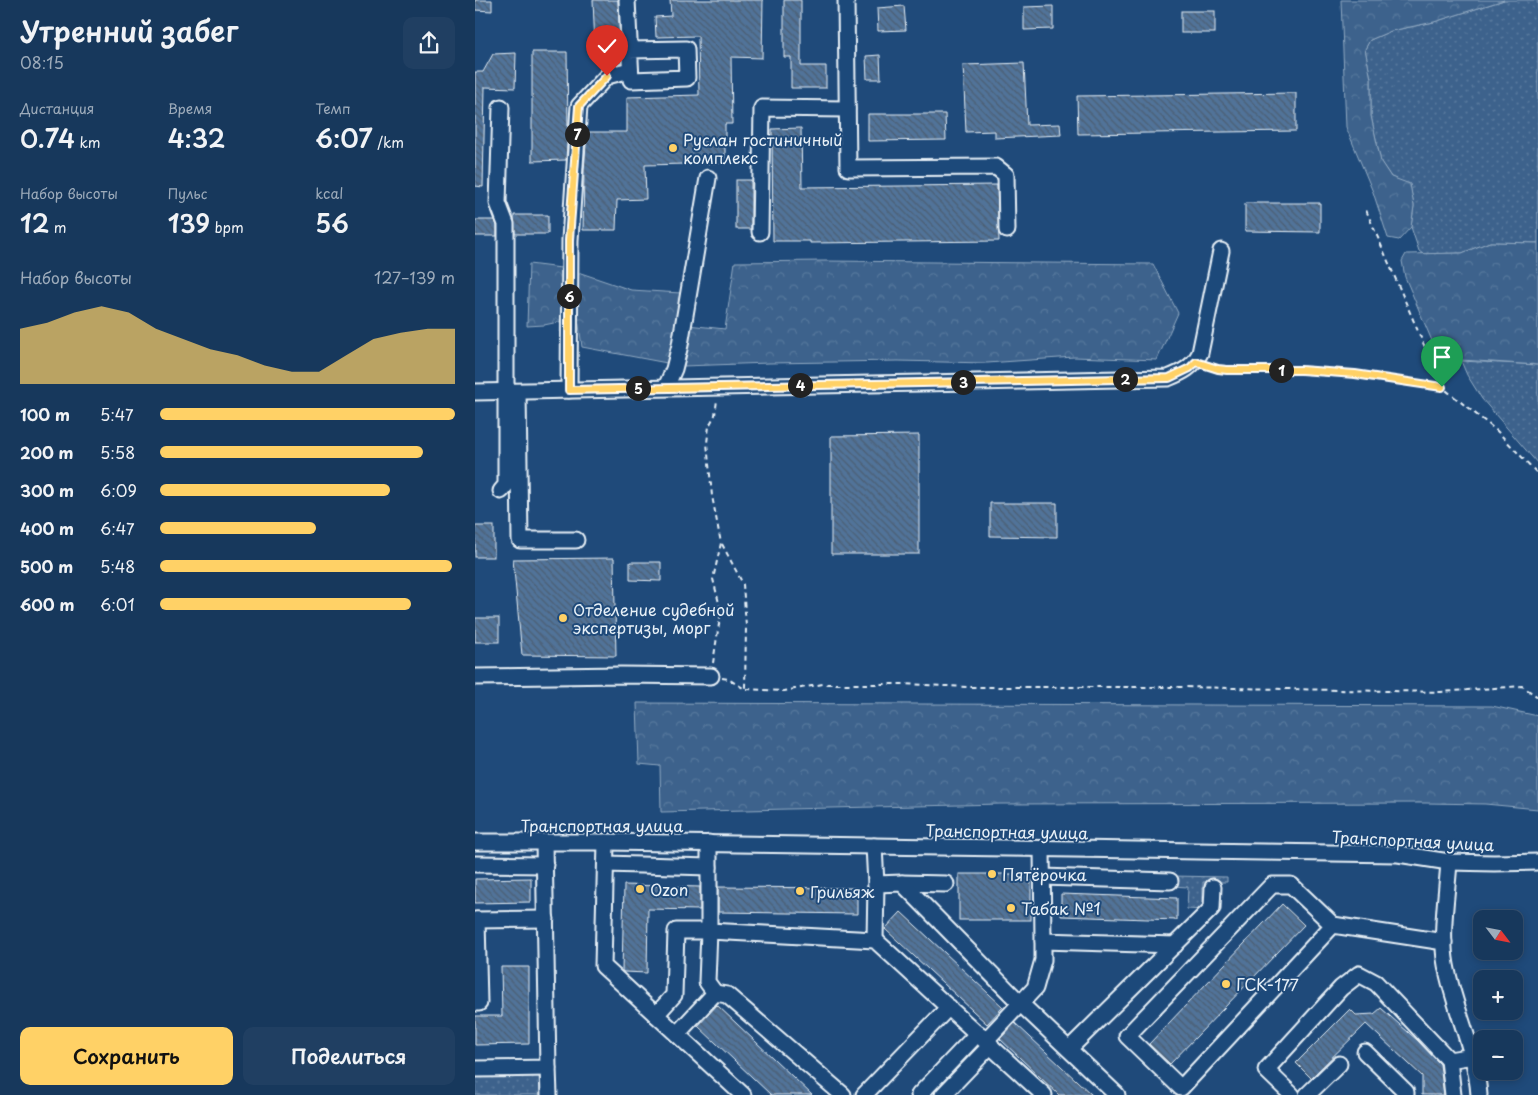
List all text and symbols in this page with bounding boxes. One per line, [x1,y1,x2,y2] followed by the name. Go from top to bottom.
[20,9,238,52] text: Утренний забег
[403,17,455,69] button: share
[586,25,628,76] pin
[593,32,621,60] icon: check
[20,50,64,74] text: 08:15
[20,98,94,119] text: Дистанция
[168,98,212,119] text: Время
[315,98,351,119] text: Темп
[20,119,75,157] text: 0.74
[168,119,225,157] text: 4:32
[315,119,373,157] text: 6:07
[565,122,589,146] pin: 7
[573,124,582,145] text: 7
[683,127,843,169] place label: Руслан гостиничный комплекс
[75,132,101,153] text: km
[373,132,404,153] text: /km
[667,142,679,154] marker: Руслан гостиничный комплекс
[20,183,118,204] text: Набор высоты
[168,183,207,204] text: Пульс
[315,183,343,204] text: kcal
[20,204,49,242] text: 12
[168,204,210,242] text: 139
[315,204,349,242] text: 56
[49,217,67,238] text: m
[210,217,244,238] text: bpm
[20,265,132,289] text: Набор высоты
[374,265,455,289] text: 127–139 m
[557,284,581,308] pin: 6
[565,286,574,307] text: 6
[1421,336,1463,387] pin
[1428,343,1456,371] icon: arrive
[1269,358,1293,382] pin: 1
[1278,360,1285,381] text: 1
[1113,366,1137,392] pin: 2
[1121,369,1130,390] text: 2
[951,370,975,394] pin: 3
[787,372,813,398] pin: 4
[959,372,968,393] text: 3
[796,375,805,396] text: 4
[625,376,651,400] pin: 5
[634,378,643,399] text: 5
[20,402,70,426] text: 100 m
[100,402,134,426] text: 5:47
[20,440,74,464] text: 200 m
[100,440,135,464] text: 5:58
[20,478,74,502] text: 300 m
[100,478,137,502] text: 6:09
[20,516,74,540] text: 400 m
[100,516,135,540] text: 6:47
[20,554,73,578] text: 500 m
[100,554,135,578] text: 5:48
[20,592,74,616] text: 600 m
[100,592,135,616] text: 6:01
[573,597,735,639] place label: Отделение судебной экспертизы, морг
[557,612,569,624] marker: Отделение судебной экспертизы, морг
[521,813,683,837] street label: Транспортная улица
[925,818,1089,844] street label: Транспортная улица
[1331,824,1495,856] street label: Транспортная улица
[1002,862,1087,886] place label: Пятёрочка
[986,868,998,880] marker: Пятёрочка
[650,877,688,901] place label: Ozon
[810,879,875,903] place label: Грильяж
[634,883,646,895] marker: Ozon
[794,885,806,897] marker: Грильяж
[1021,896,1101,920] place label: Табак №1
[1005,902,1017,914] marker: Табак №1
[1473,910,1523,960] north arrow
[1473,910,1523,1080] map controls
[1473,970,1523,1020] button: +
[1236,972,1299,996] place label: ГСК-177
[1220,978,1232,990] marker: ГСК-177
[20,1027,233,1085] button: Сохранить
[243,1027,455,1085] button: Поделиться
[1473,1030,1523,1080] button: −

